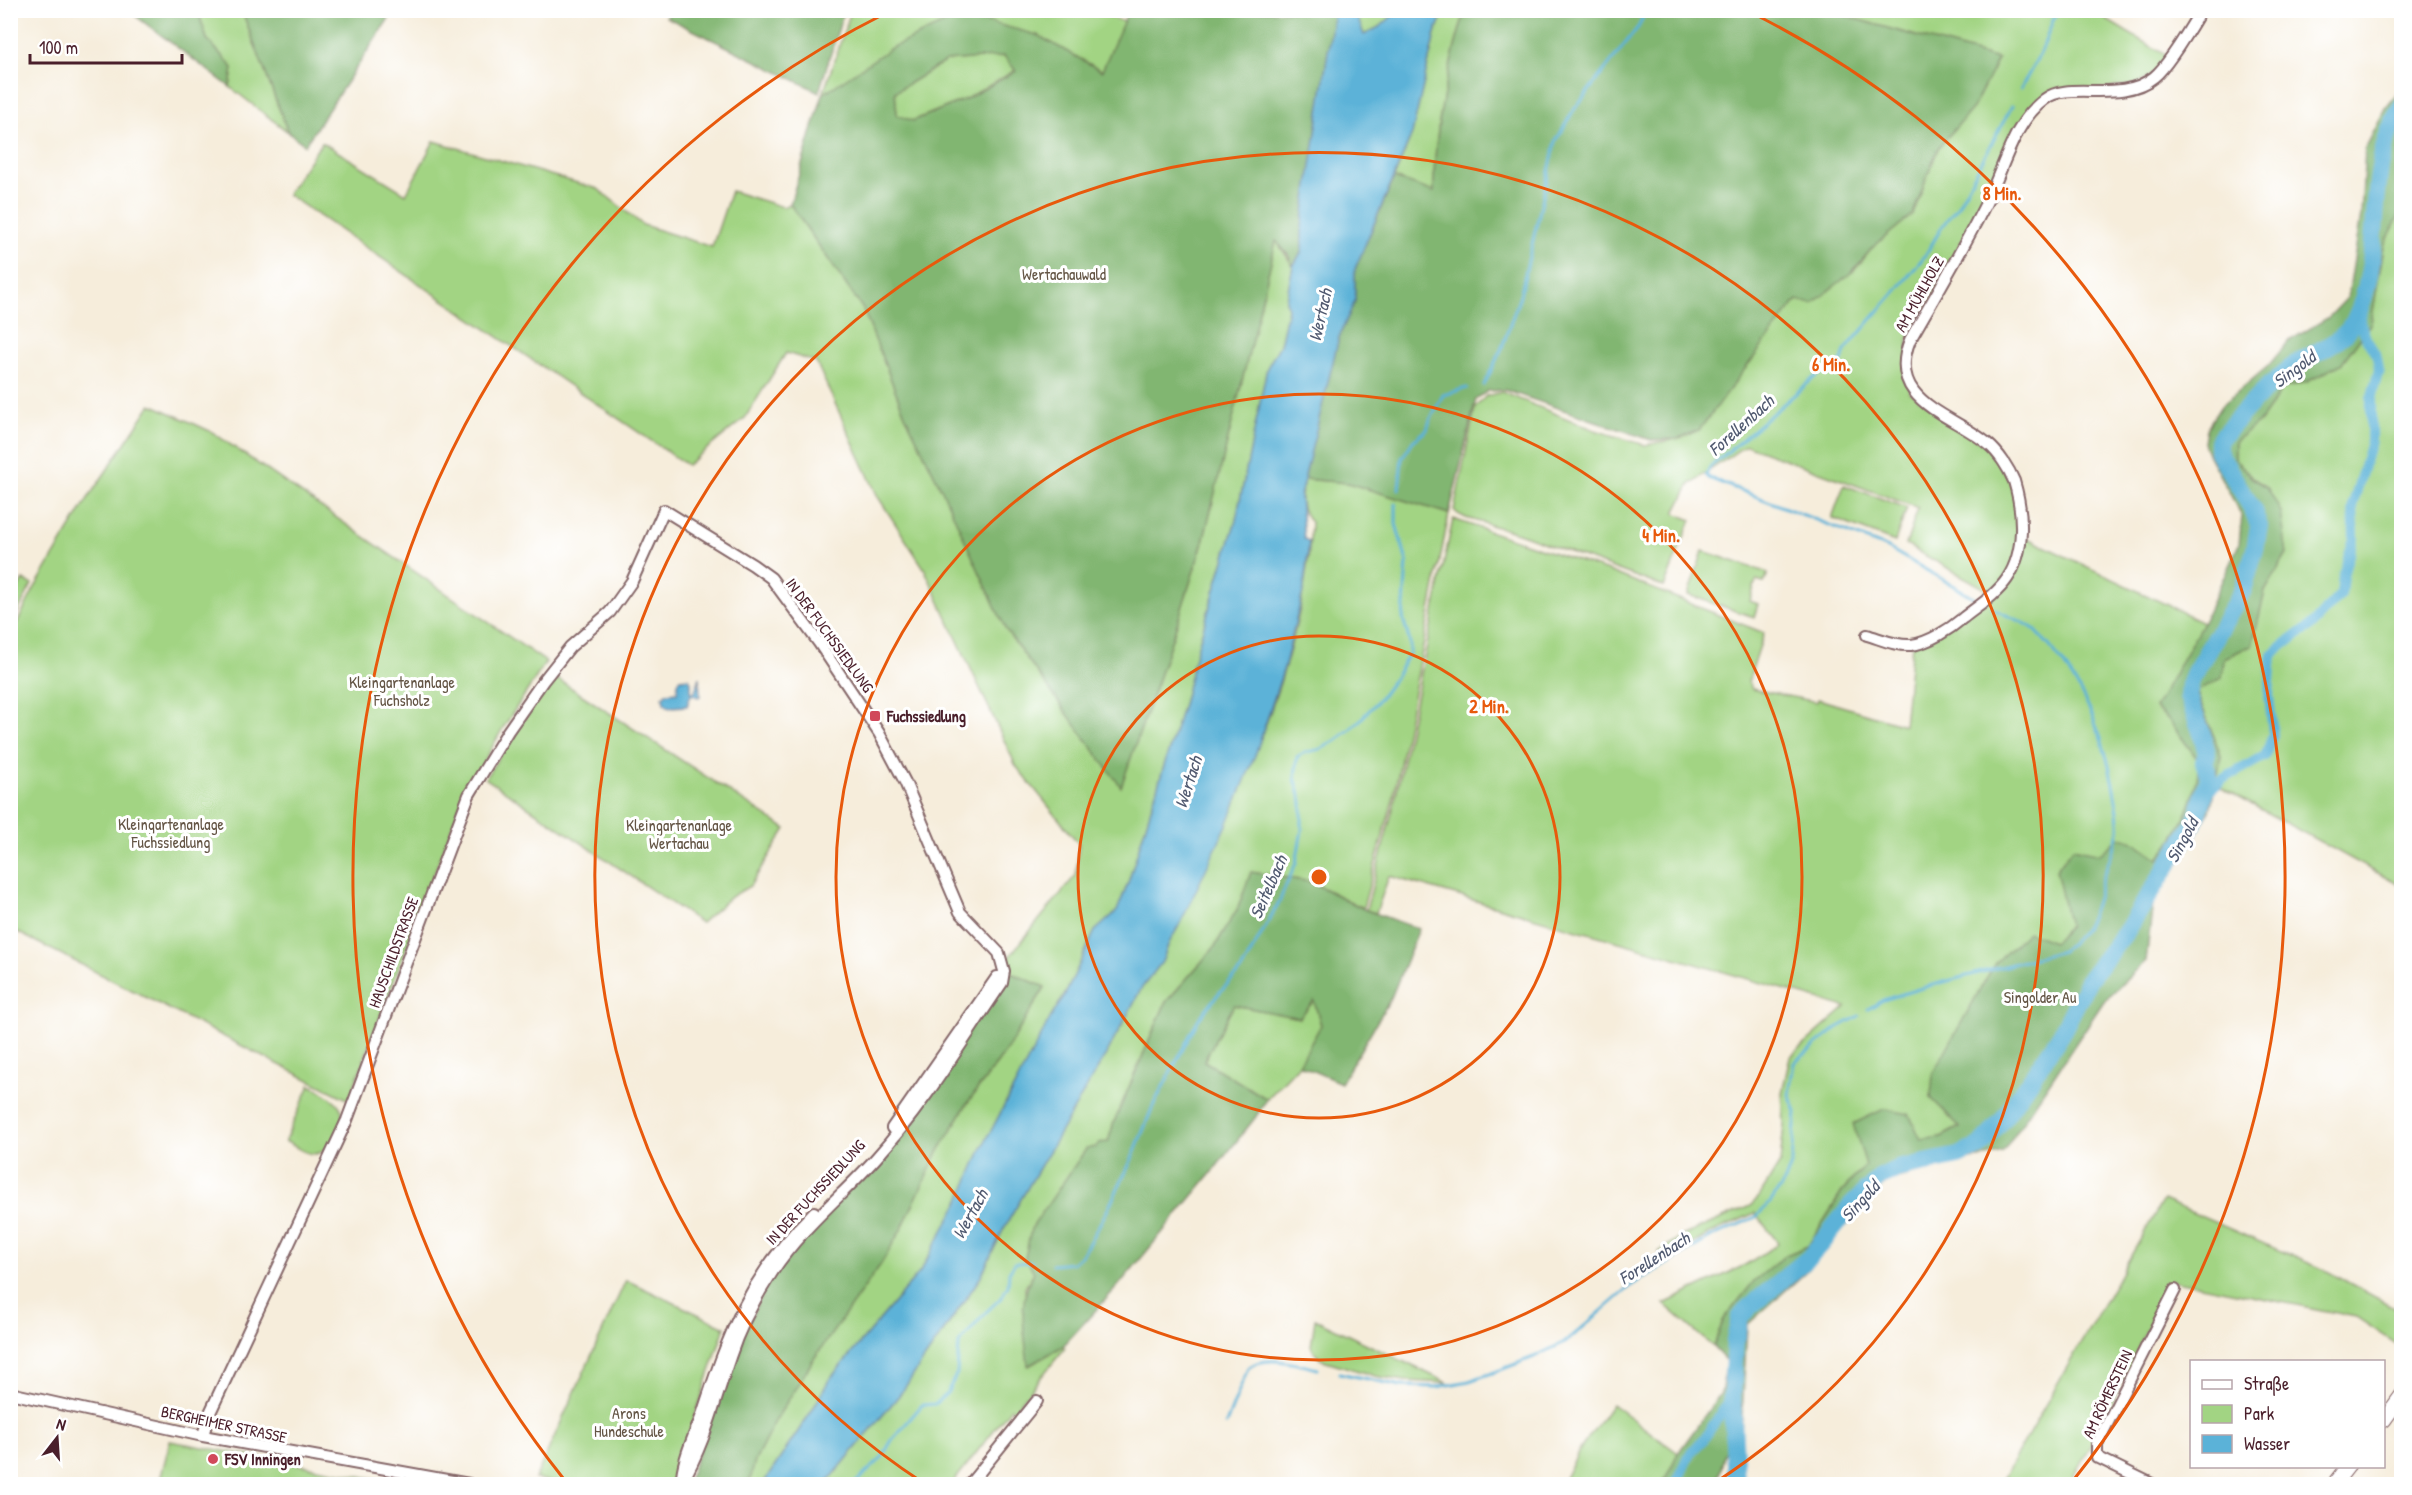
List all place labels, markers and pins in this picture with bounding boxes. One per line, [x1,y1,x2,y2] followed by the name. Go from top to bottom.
[886,705,966,728] place label: Fuchssiedlung
[868,709,882,723] marker: Fuchssiedlung
[1309,867,1329,887] centre of rings
[224,1448,301,1471] place label: FSV Inningen
[206,1452,220,1466] marker: FSV Inningen

